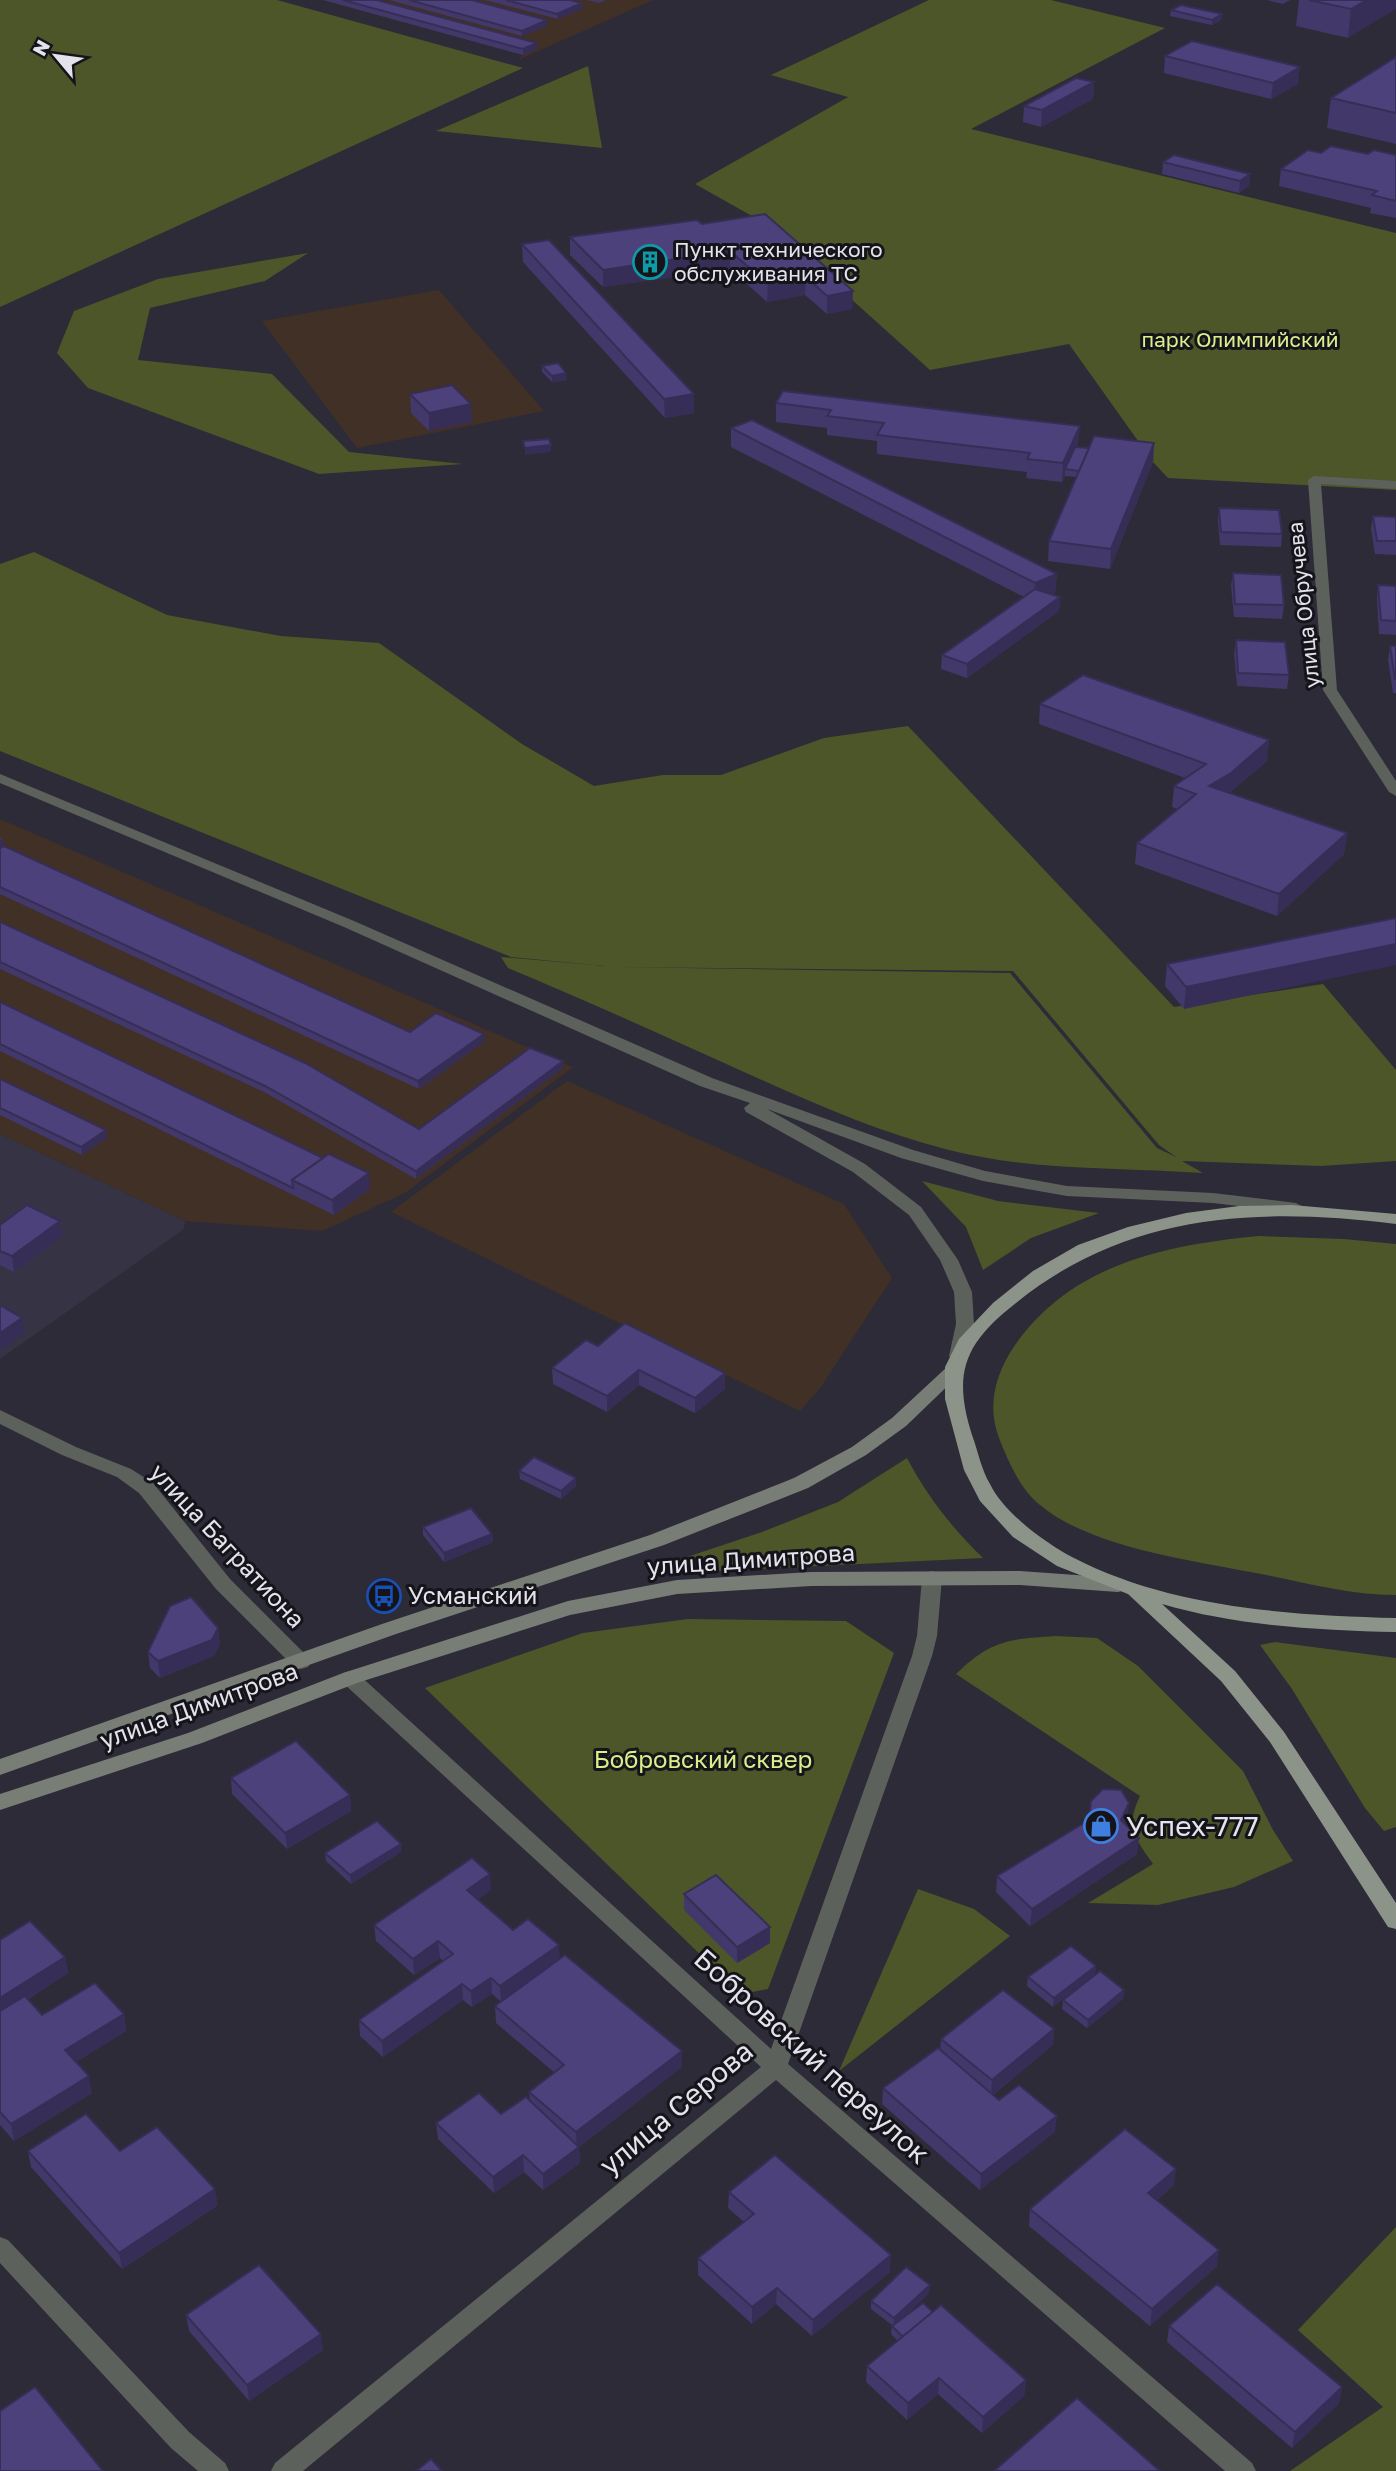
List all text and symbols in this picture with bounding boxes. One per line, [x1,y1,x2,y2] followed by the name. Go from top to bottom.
[21,21,91,91] north arrow
[27,36,54,59] text: N
[674,236,883,286] place label: Пункт технического обслуживания ТС
[631,243,669,281] building icon: Пункт технического обслуживания ТС
[1141,326,1339,352] park label: парк Олимпийский
[1281,521,1325,689] street label: улица Обручева
[145,1457,312,1633] street label: улица Багратиона
[646,1537,856,1580] street label: улица Димитрова
[365,1577,403,1615] bus stop icon: Усманский
[408,1580,537,1609] place label: Усманский
[96,1655,301,1754] street label: улица Димитрова
[594,1744,812,1773] park label: Бобровский сквер
[1082,1807,1120,1845] shop icon: Успех-777
[1126,1809,1259,1842] place label: Успех-777
[688,1941,937,2170] street label: Бобровский переулок
[592,2034,759,2181] street label: улица Серова

